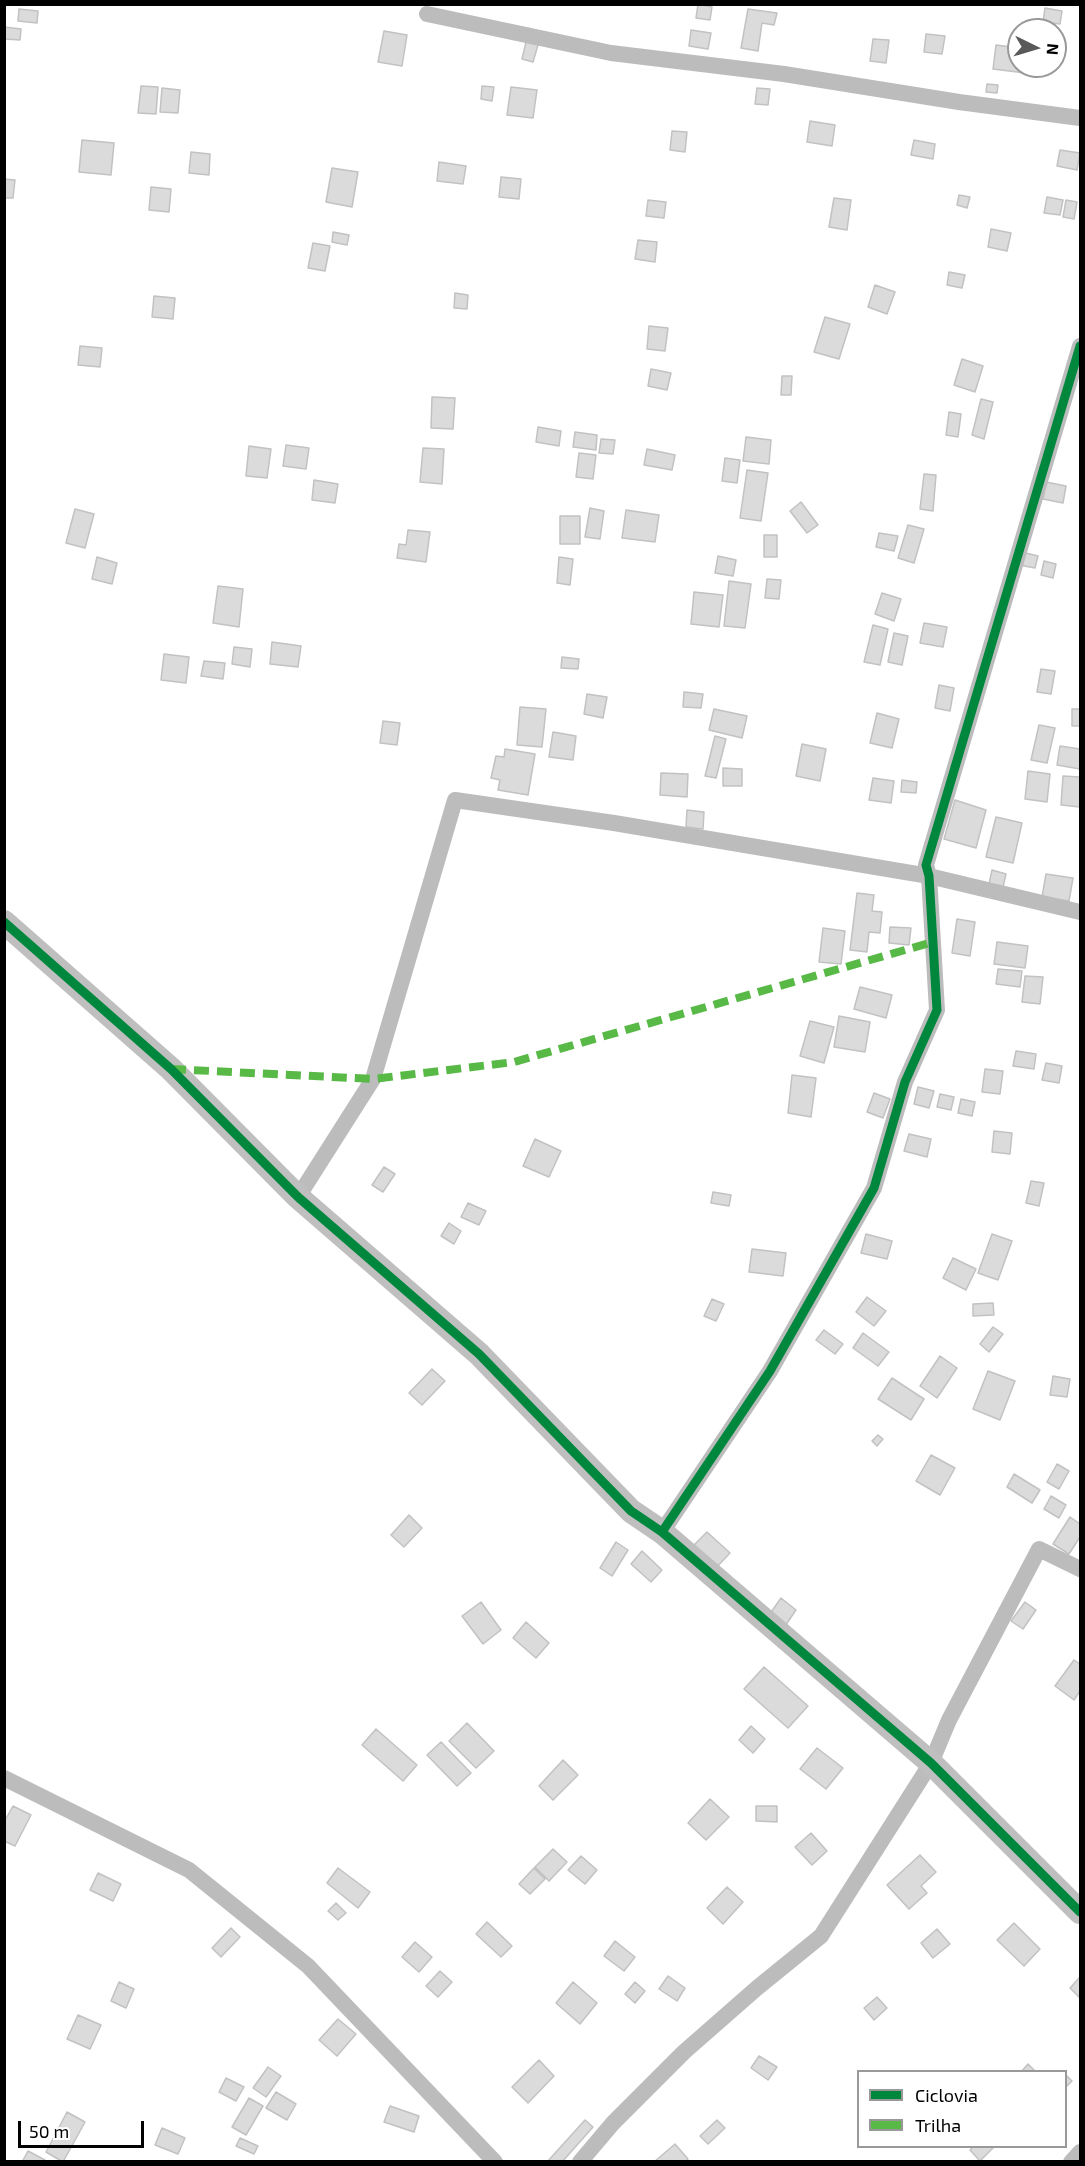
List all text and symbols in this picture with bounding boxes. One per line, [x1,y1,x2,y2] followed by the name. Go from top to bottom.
[1007,18,1067,78] north arrow
[1043,43,1063,56] text: N
[857,2070,1067,2148] legend
[915,2084,978,2106] text: Ciclovia
[21,2109,147,2147] scale bar
[915,2114,961,2136] text: Trilha
[29,2120,69,2142] text: 50 m

